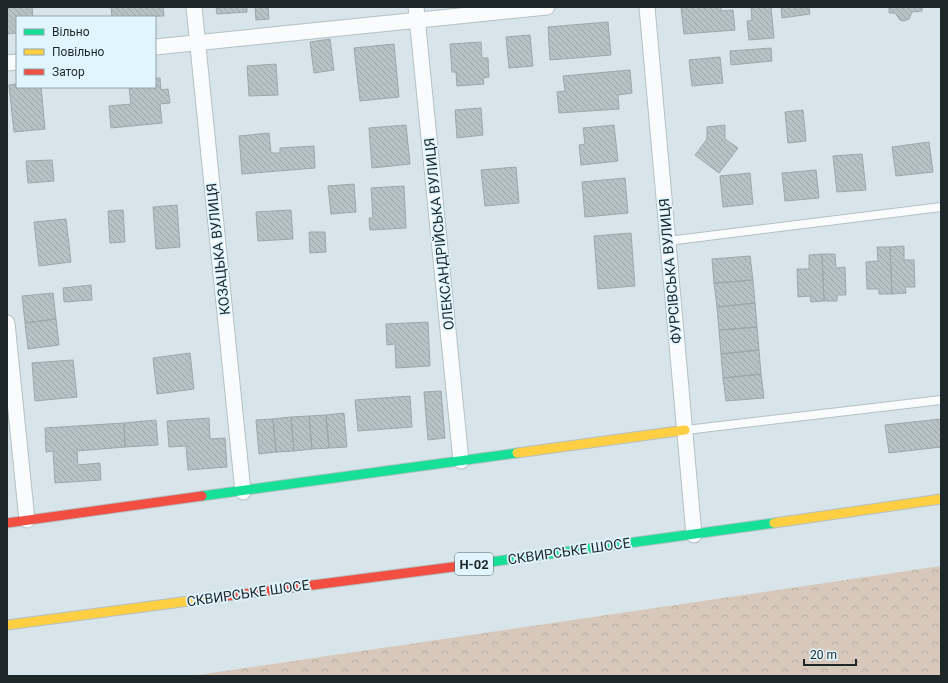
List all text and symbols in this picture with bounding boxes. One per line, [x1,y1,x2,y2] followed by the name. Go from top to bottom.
[16,16,156,88] legend
[52,25,90,39] text: Вільно
[52,45,105,59] text: Повільно
[52,65,85,79] text: Затор
[421,137,457,331] street label: ОЛЕКСАНДРІЙСЬКА ВУЛИЦЯ
[203,182,233,316] street label: КОЗАЦЬКА ВУЛИЦЯ
[656,198,684,344] street label: ФУРСІВСЬКА ВУЛИЦЯ
[507,534,631,568] street label: СКВИРСЬКЕ ШОСЕ
[455,553,493,575] road number: Н-02
[186,576,310,610] street label: СКВИРСЬКЕ ШОСЕ
[804,641,856,667] scale bar
[810,648,837,662] text: 20 m

